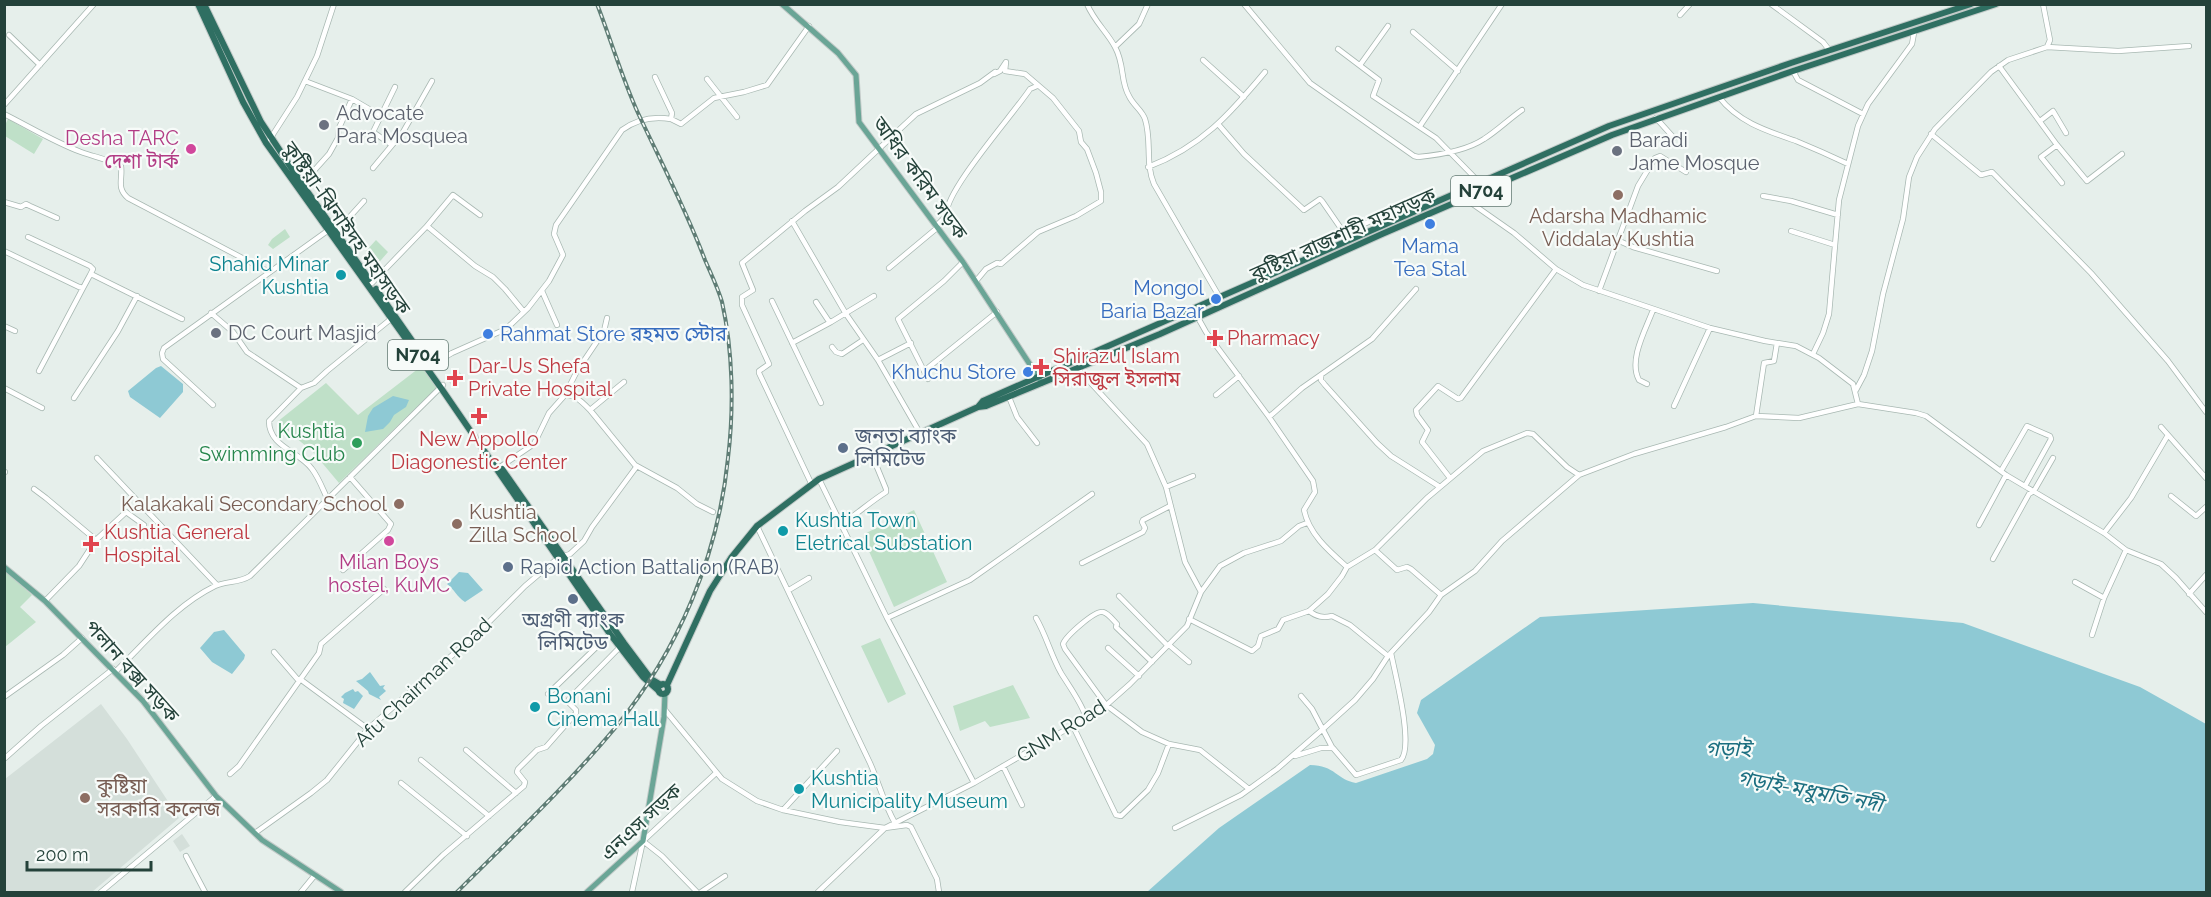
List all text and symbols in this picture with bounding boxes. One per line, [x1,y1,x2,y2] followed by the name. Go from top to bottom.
[336,101,468,148] place label: Advocate Para Mosquea
[867,111,973,245] street label: অধির করিম সড়ক
[317,118,331,132] marker: Advocate Para Mosquea
[65,126,180,173] place label: Desha TARC দেশা টার্ক
[1629,128,1760,175] place label: Baradi Jame Mosque
[278,136,416,320] street label: কুষ্টিয়া-ঝিনাইদহ মহাসড়ক
[184,142,198,156] marker: Desha TARC দেশা টার্ক
[1610,144,1624,158] marker: Baradi Jame Mosque
[1451,176,1511,206] road number: N704
[1246,182,1440,286] street label: কুষ্টিয়া রাজশাহী মহাসড়ক
[1611,188,1625,202] marker: Adarsha Madhamic Viddalay Kushtia
[1529,204,1707,251] place label: Adarsha Madhamic Viddalay Kushtia
[1423,217,1437,231] marker: Mama Tea Stal
[1394,234,1467,281] place label: Mama Tea Stal
[209,252,329,299] place label: Shahid Minar Kushtia
[334,268,348,282] marker: Shahid Minar Kushtia
[1100,276,1205,323] place label: Mongol Baria Bazar
[1209,292,1223,306] marker: Mongol Baria Bazar
[228,321,377,345] place label: DC Court Masjid
[500,322,728,346] place label: Rahmat Store রহমত স্টোর
[209,326,223,340] marker: DC Court Masjid
[1227,326,1320,350] place label: Pharmacy
[481,327,495,341] marker: Rahmat Store রহমত স্টোর
[1208,331,1222,345] marker: Pharmacy
[388,340,448,370] road number: N704
[1052,344,1181,391] place label: Shirazul Islam সিরাজুল ইসলাম
[468,354,613,401] place label: Dar-Us Shefa Private Hospital
[891,360,1016,384] place label: Khuchu Store
[1034,360,1048,374] marker: Shirazul Islam সিরাজুল ইসলাম
[1021,365,1035,379] marker: Khuchu Store
[446,369,464,387] marker: Dar-Us Shefa Private Hospital
[470,407,488,425] marker: New Appollo Diagonestic Center
[199,419,345,466] place label: Kushtia Swimming Club
[854,424,957,471] place label: জনতা ব্যাংক লিমিটেড
[391,427,567,474] place label: New Appollo Diagonestic Center
[350,436,364,450] marker: Kushtia Swimming Club
[836,441,850,455] marker: জনতা ব্যাংক লিমিটেড
[121,492,388,516] place label: Kalakakali Secondary School
[392,497,406,511] marker: Kalakakali Secondary School
[469,500,577,547] place label: Kushtia Zilla School
[795,508,972,555] place label: Kushtia Town Eletrical Substation
[450,517,464,531] marker: Kushtia Zilla School
[104,520,250,567] place label: Kushtia General Hospital
[776,524,790,538] marker: Kushtia Town Eletrical Substation
[382,534,396,548] marker: Milan Boys hostel, KuMC
[82,535,100,553] marker: Kushtia General Hospital
[328,550,450,597] place label: Milan Boys hostel, KuMC
[520,555,779,579] place label: Rapid Action Battalion (RAB)
[501,560,515,574] marker: Rapid Action Battalion (RAB)
[566,592,580,606] marker: অগ্রণী ব্যাংক লিমিটেড
[521,608,625,655] place label: অগ্রণী ব্যাংক লিমিটেড
[350,612,496,752] street label: Afu Chairman Road
[80,615,185,728] street label: পলান বক্স সড়ক
[547,684,660,731] place label: Bonani Cinema Hall
[1012,694,1110,768] street label: GNM Road
[528,700,542,714] marker: Bonani Cinema Hall
[1705,736,1754,761] water label: গড়াই
[1735,764,1889,818] water label: গড়াই-মধুমতি নদী
[811,766,1008,813] place label: Kushtia Municipality Museum
[96,774,221,821] place label: কুষ্টিয়া সরকারি কলেজ
[596,778,687,865] street label: এনএস সড়ক
[792,782,806,796] marker: Kushtia Municipality Museum
[78,791,92,805] marker: কুষ্টিয়া সরকারি কলেজ
[27,834,152,872] scale bar
[36,844,89,865] text: 200 m

